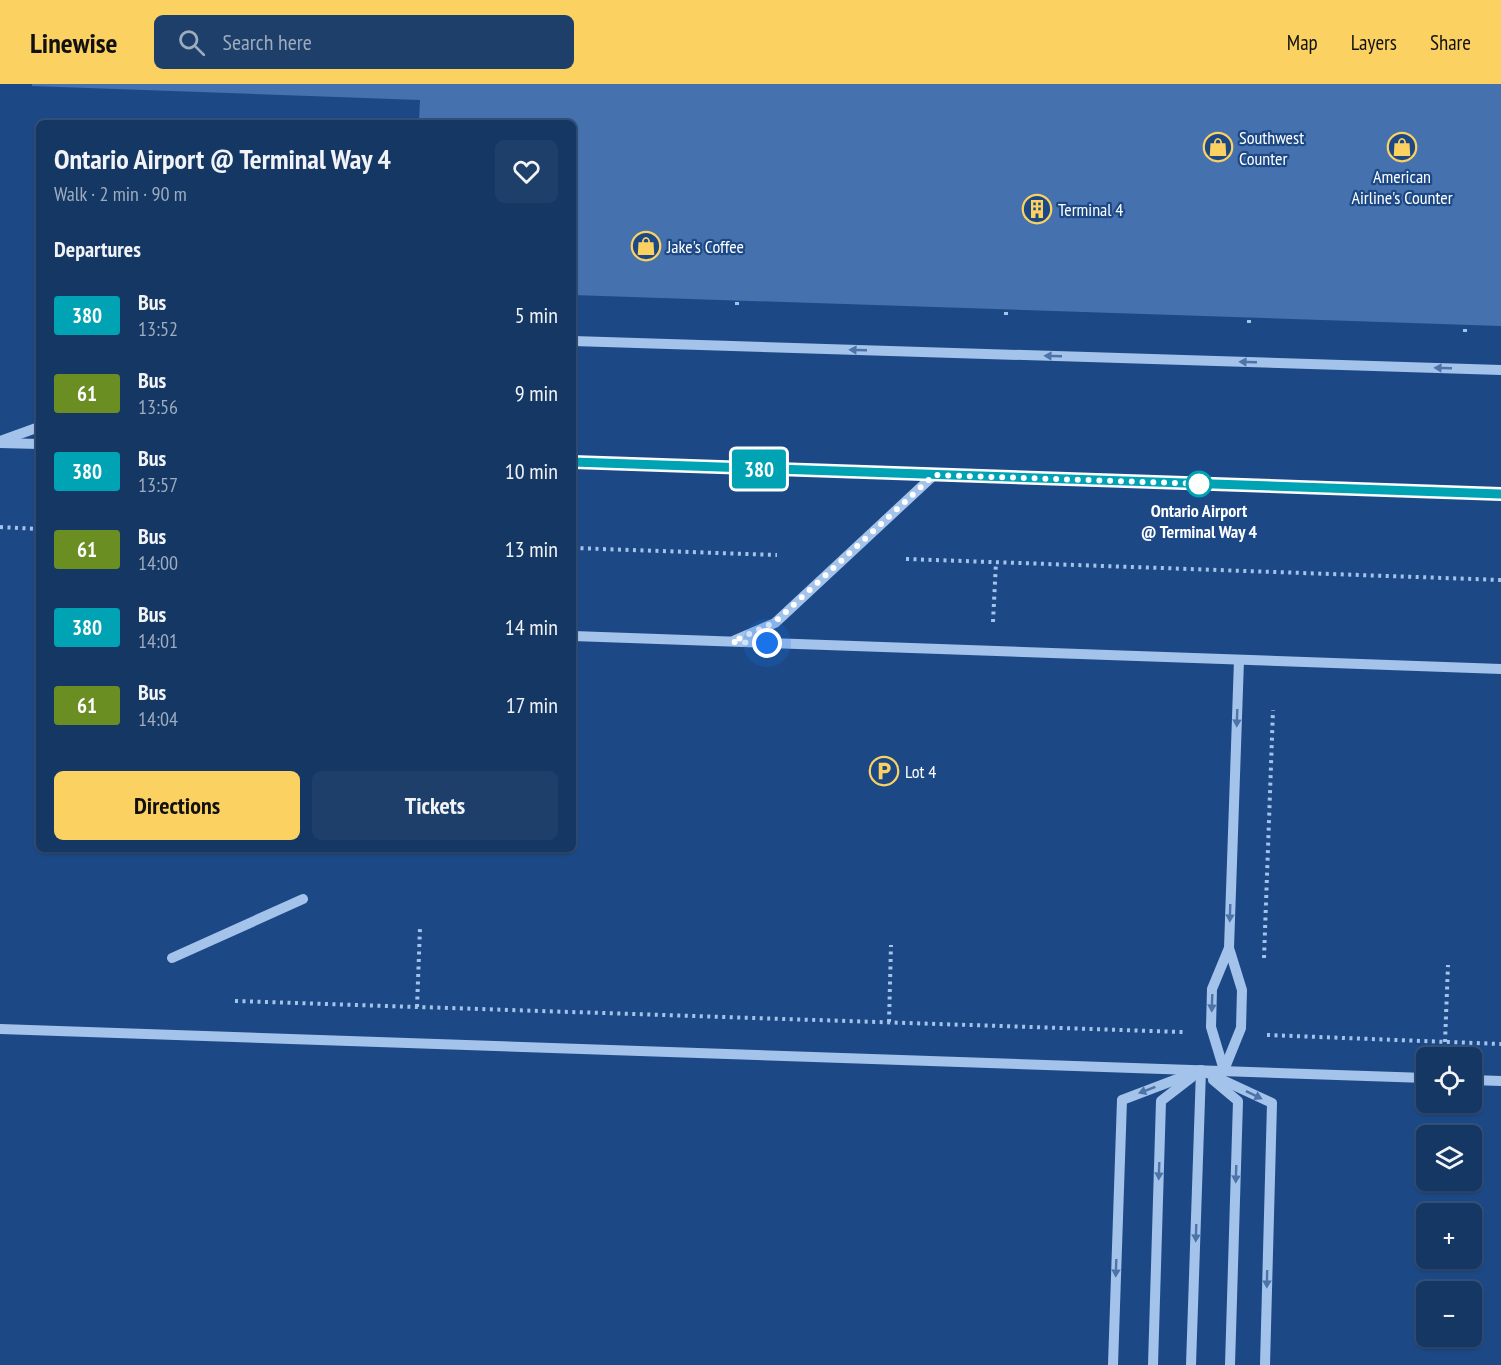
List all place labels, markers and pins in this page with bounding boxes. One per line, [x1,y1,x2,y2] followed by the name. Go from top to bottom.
[1239,126,1304,170] place label: Southwest Counter
[1202,131,1234,163] shop icon: Southwest Counter
[1386,131,1418,163] shop icon: American Airline's Counter
[1351,165,1453,209] place label: American Airline's Counter
[1021,193,1053,225] building icon: Terminal 4
[1058,198,1123,221] place label: Terminal 4
[630,230,662,262] shop icon: Jake's Coffee
[666,235,744,258] place label: Jake's Coffee
[1186,471,1212,497] marker: Ontario Airport @ Terminal Way 4
[1141,499,1258,543] place label: Ontario Airport @ Terminal Way 4
[868,755,900,787] parking icon: Lot 4
[905,760,936,783] place label: Lot 4

